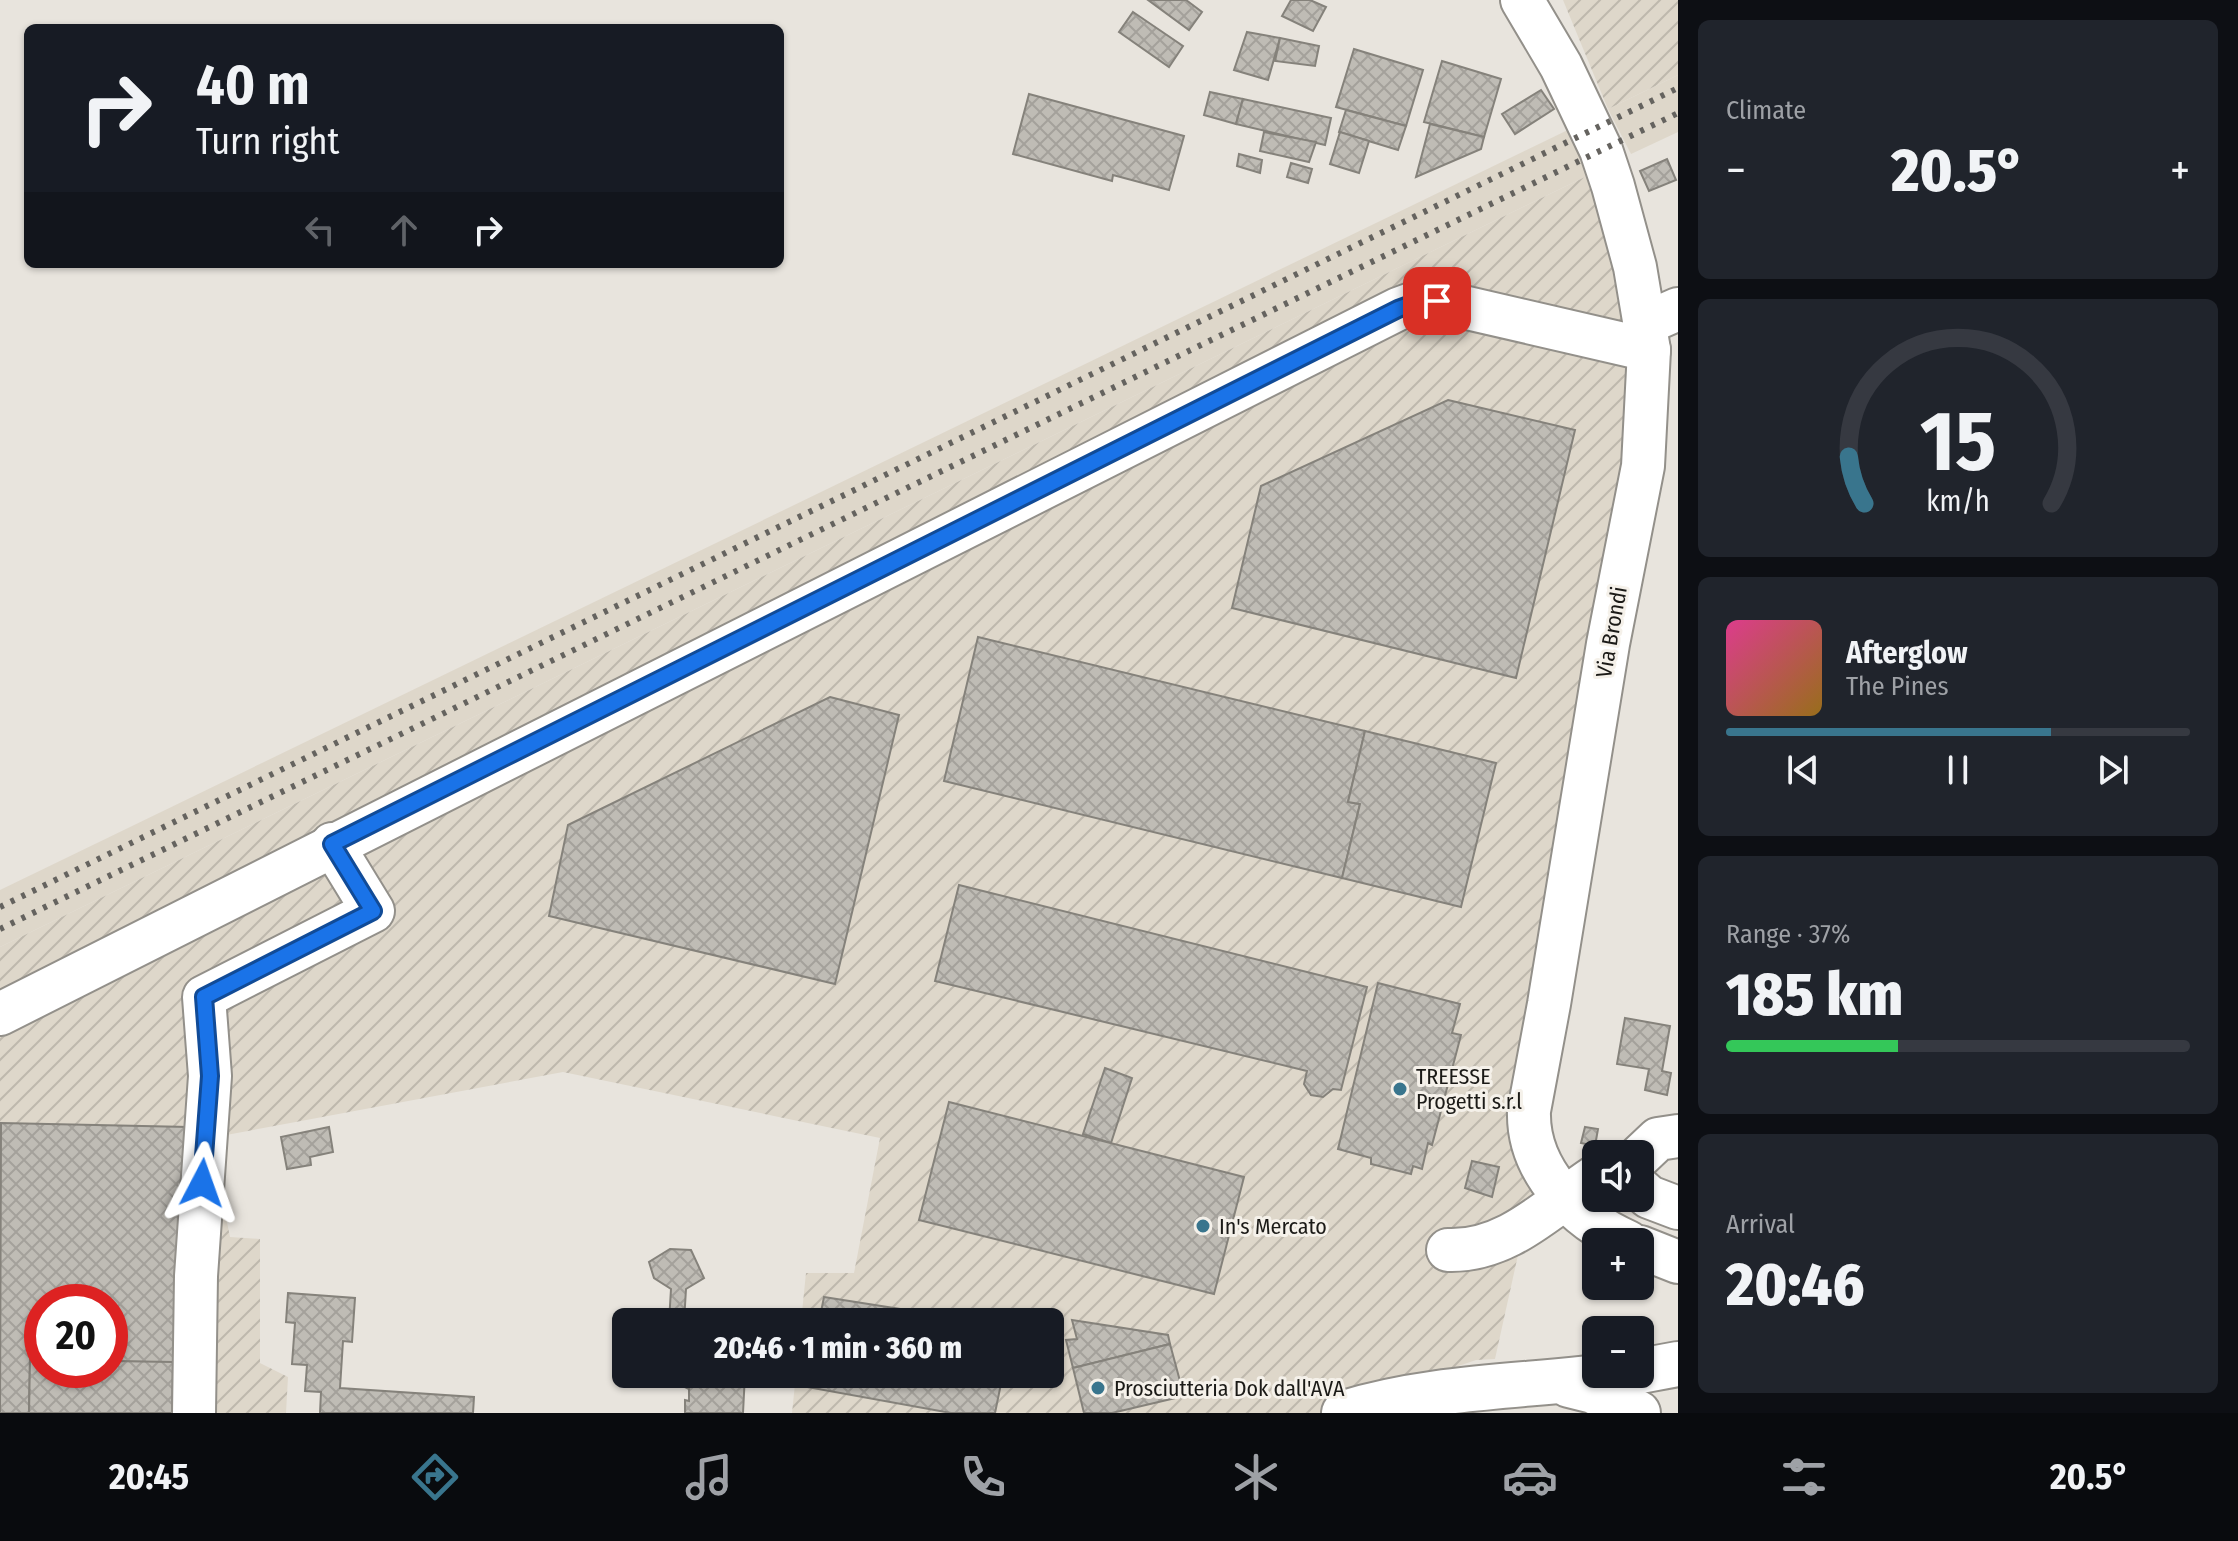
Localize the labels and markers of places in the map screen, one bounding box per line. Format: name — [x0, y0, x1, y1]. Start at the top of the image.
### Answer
pin — [1403, 267, 1471, 335]
place label: TREESSE Progetti s.r.l — [1416, 1063, 1522, 1115]
marker: TREESSE Progetti s.r.l — [1391, 1080, 1409, 1098]
place label: In's Mercato — [1219, 1213, 1327, 1240]
marker: In's Mercato — [1194, 1217, 1212, 1235]
place label: Prosciutteria Dok dall'AVA — [1114, 1375, 1345, 1402]
marker: Prosciutteria Dok dall'AVA — [1089, 1379, 1107, 1397]

